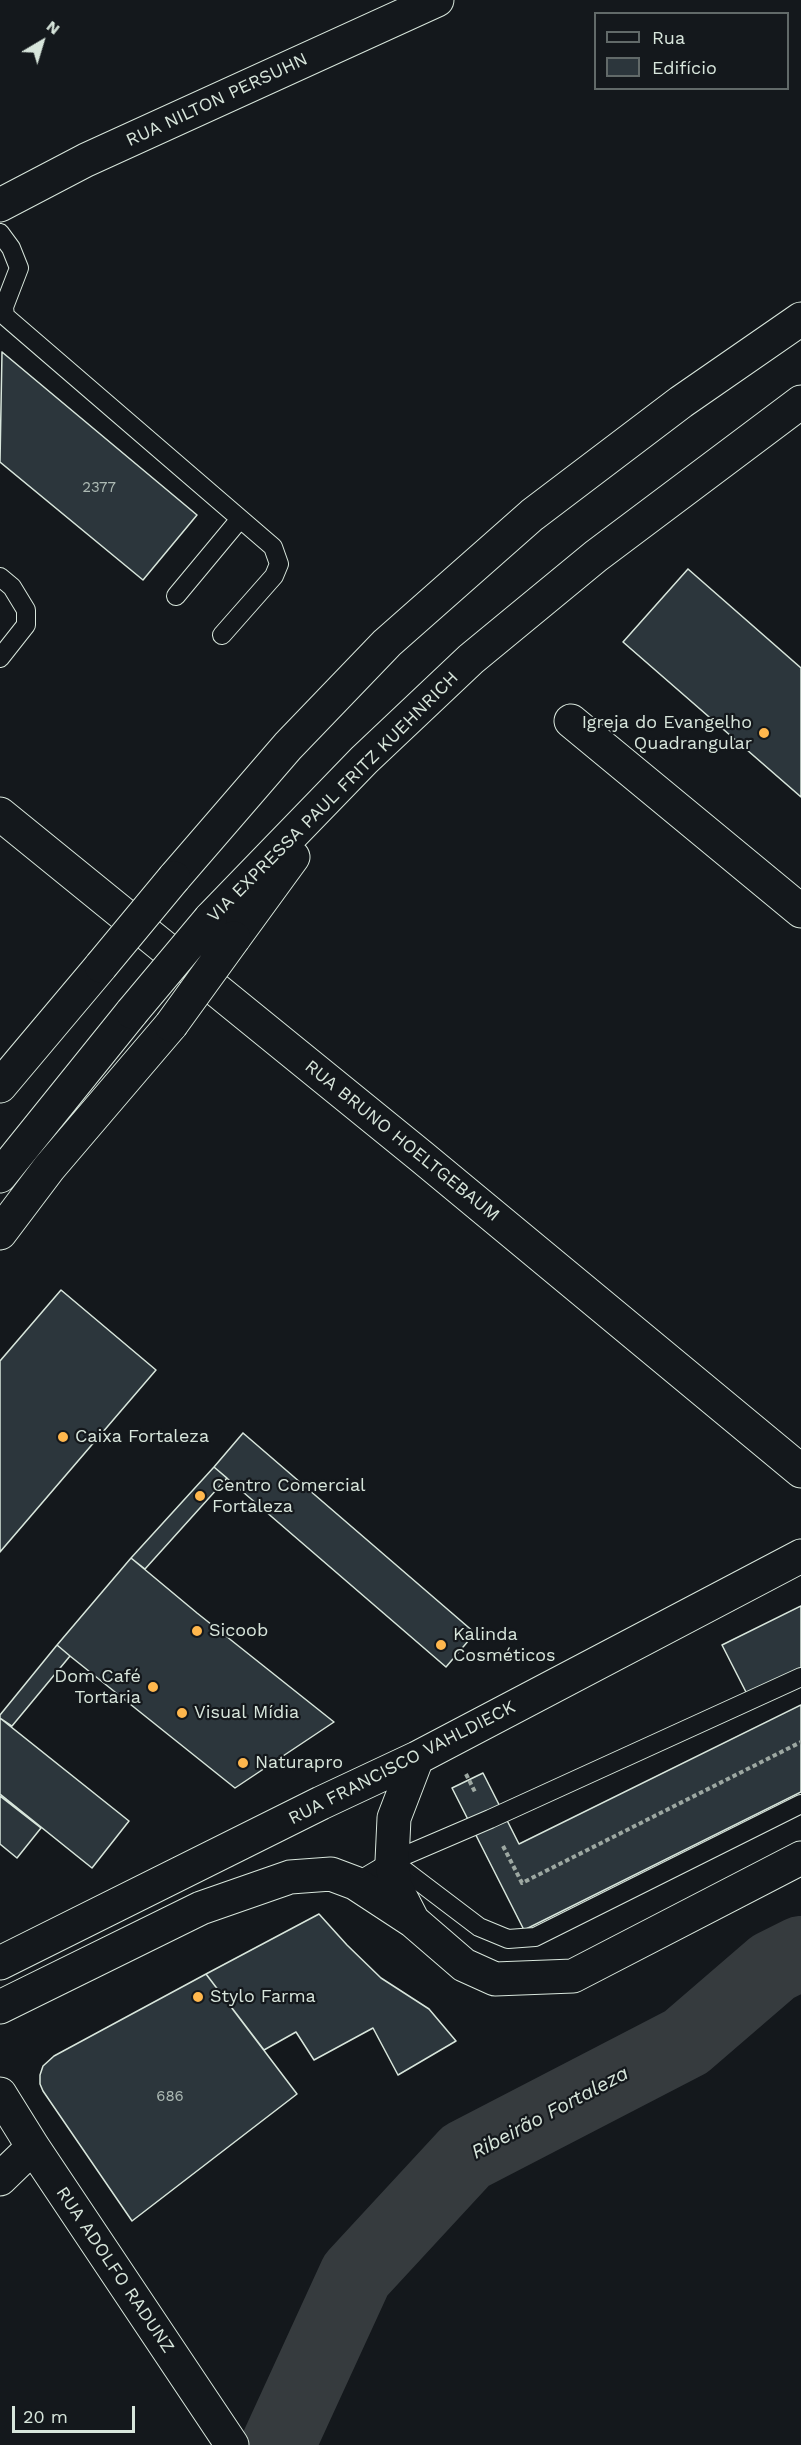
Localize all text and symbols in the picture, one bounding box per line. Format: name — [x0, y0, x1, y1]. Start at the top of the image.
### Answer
north arrow — [12, 12, 72, 72]
legend — [594, 12, 789, 90]
text: N — [43, 16, 64, 39]
text: Rua — [652, 27, 685, 48]
street label: RUA NILTON PERSUHN — [123, 48, 311, 152]
text: Edifício — [652, 57, 717, 78]
house number: 2377 — [82, 479, 116, 497]
street label: VIA EXPRESSA PAUL FRITZ KUEHNRICH — [203, 667, 463, 927]
place label: Igreja do Evangelho Quadrangular — [582, 712, 752, 754]
marker: Igreja do Evangelho Quadrangular — [757, 726, 771, 740]
street label: RUA BRUNO HOELTGEBAUM — [300, 1056, 504, 1226]
place label: Caixa Fortaleza — [75, 1426, 209, 1448]
marker: Caixa Fortaleza — [56, 1430, 70, 1444]
place label: Centro Comercial Fortaleza — [212, 1475, 366, 1518]
marker: Centro Comercial Fortaleza — [193, 1489, 207, 1503]
place label: Sicoob — [209, 1620, 268, 1642]
marker: Sicoob — [190, 1624, 204, 1638]
place label: Kalinda Cosméticos — [453, 1624, 556, 1666]
marker: Kalinda Cosméticos — [434, 1638, 448, 1652]
place label: Dom Café Tortaria — [54, 1666, 141, 1708]
marker: Dom Café Tortaria — [146, 1680, 160, 1694]
street label: RUA FRANCISCO VAHLDIECK — [285, 1696, 519, 1830]
place label: Visual Mídia — [194, 1702, 299, 1724]
marker: Visual Mídia — [175, 1706, 189, 1720]
place label: Naturapro — [255, 1752, 343, 1774]
marker: Naturapro — [236, 1756, 250, 1770]
place label: Stylo Farma — [210, 1986, 316, 2008]
marker: Stylo Farma — [191, 1990, 205, 2004]
water label: Ribeirão Fortaleza — [467, 2061, 633, 2165]
house number: 686 — [156, 2088, 184, 2106]
street label: RUA ADOLFO RADUNZ — [51, 2183, 179, 2357]
scale bar — [15, 2394, 138, 2432]
text: 20 m — [23, 2406, 68, 2427]

